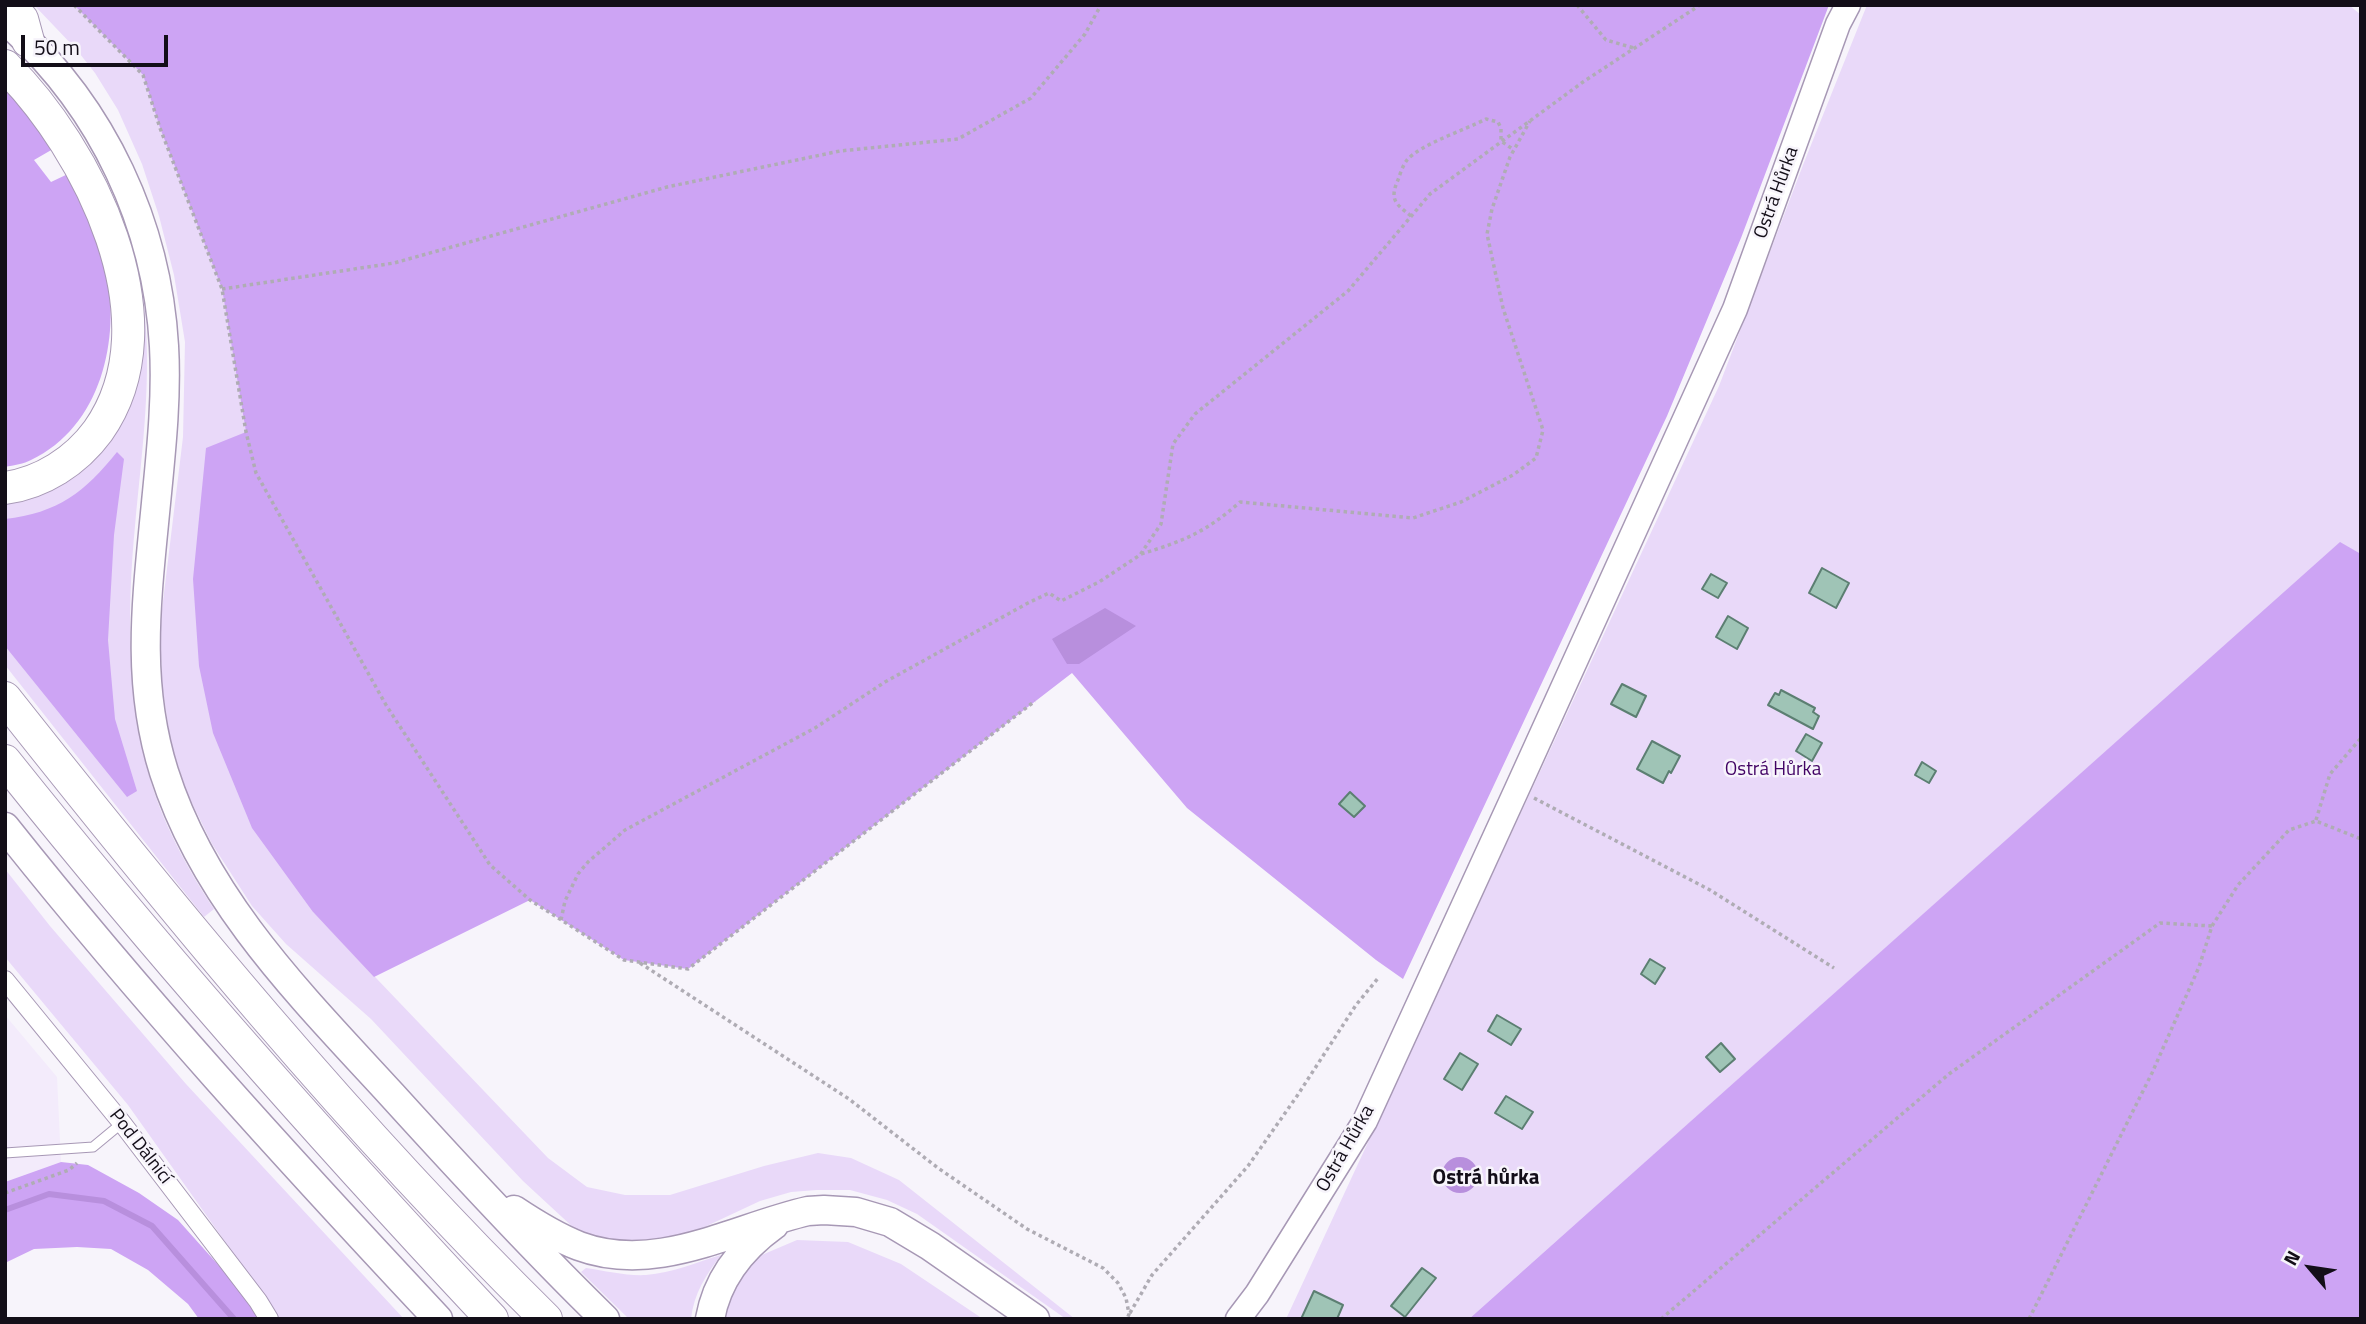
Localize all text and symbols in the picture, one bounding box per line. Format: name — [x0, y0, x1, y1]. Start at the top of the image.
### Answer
scale bar — [24, 21, 172, 65]
text: 50 m — [34, 31, 80, 63]
street label: Ostrá Hůrka — [1750, 144, 1804, 242]
park label: Ostrá Hůrka — [1725, 759, 1821, 781]
street label: Ostrá Hůrka — [1312, 1102, 1380, 1196]
street label: Pod Dálnicí — [104, 1105, 176, 1189]
district label: Ostrá hůrka — [1433, 1166, 1539, 1192]
north arrow — [2275, 1233, 2345, 1303]
text: N — [2275, 1245, 2307, 1270]

